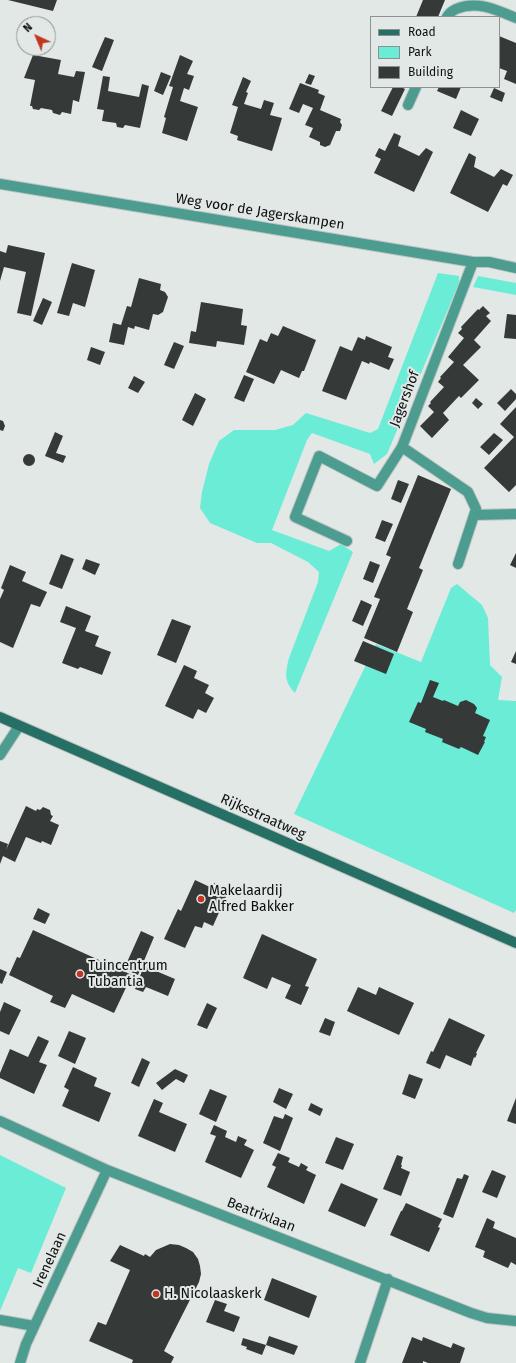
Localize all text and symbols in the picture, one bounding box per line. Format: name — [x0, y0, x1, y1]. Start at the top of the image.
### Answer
north arrow — [16, 16, 56, 56]
legend — [370, 16, 500, 88]
text: N — [21, 21, 35, 35]
text: Road — [408, 25, 436, 39]
text: Park — [408, 45, 432, 59]
text: Building — [408, 65, 453, 79]
street label: Weg voor de Jagerskampen — [174, 190, 346, 234]
street label: Jagershof — [387, 368, 423, 430]
street label: Rijksstraatweg — [218, 791, 308, 843]
place label: Makelaardij Alfred Bakker — [209, 883, 294, 916]
marker: Makelaardij Alfred Bakker — [196, 894, 206, 904]
place label: Tuincentrum Tubantia — [88, 958, 168, 990]
marker: Tuincentrum Tubantia — [75, 969, 85, 979]
street label: Beatrixlaan — [224, 1194, 298, 1236]
street label: Irenelaan — [30, 1229, 70, 1291]
place label: H. Nicolaaskerk — [164, 1286, 262, 1302]
marker: H. Nicolaaskerk — [151, 1289, 161, 1299]

